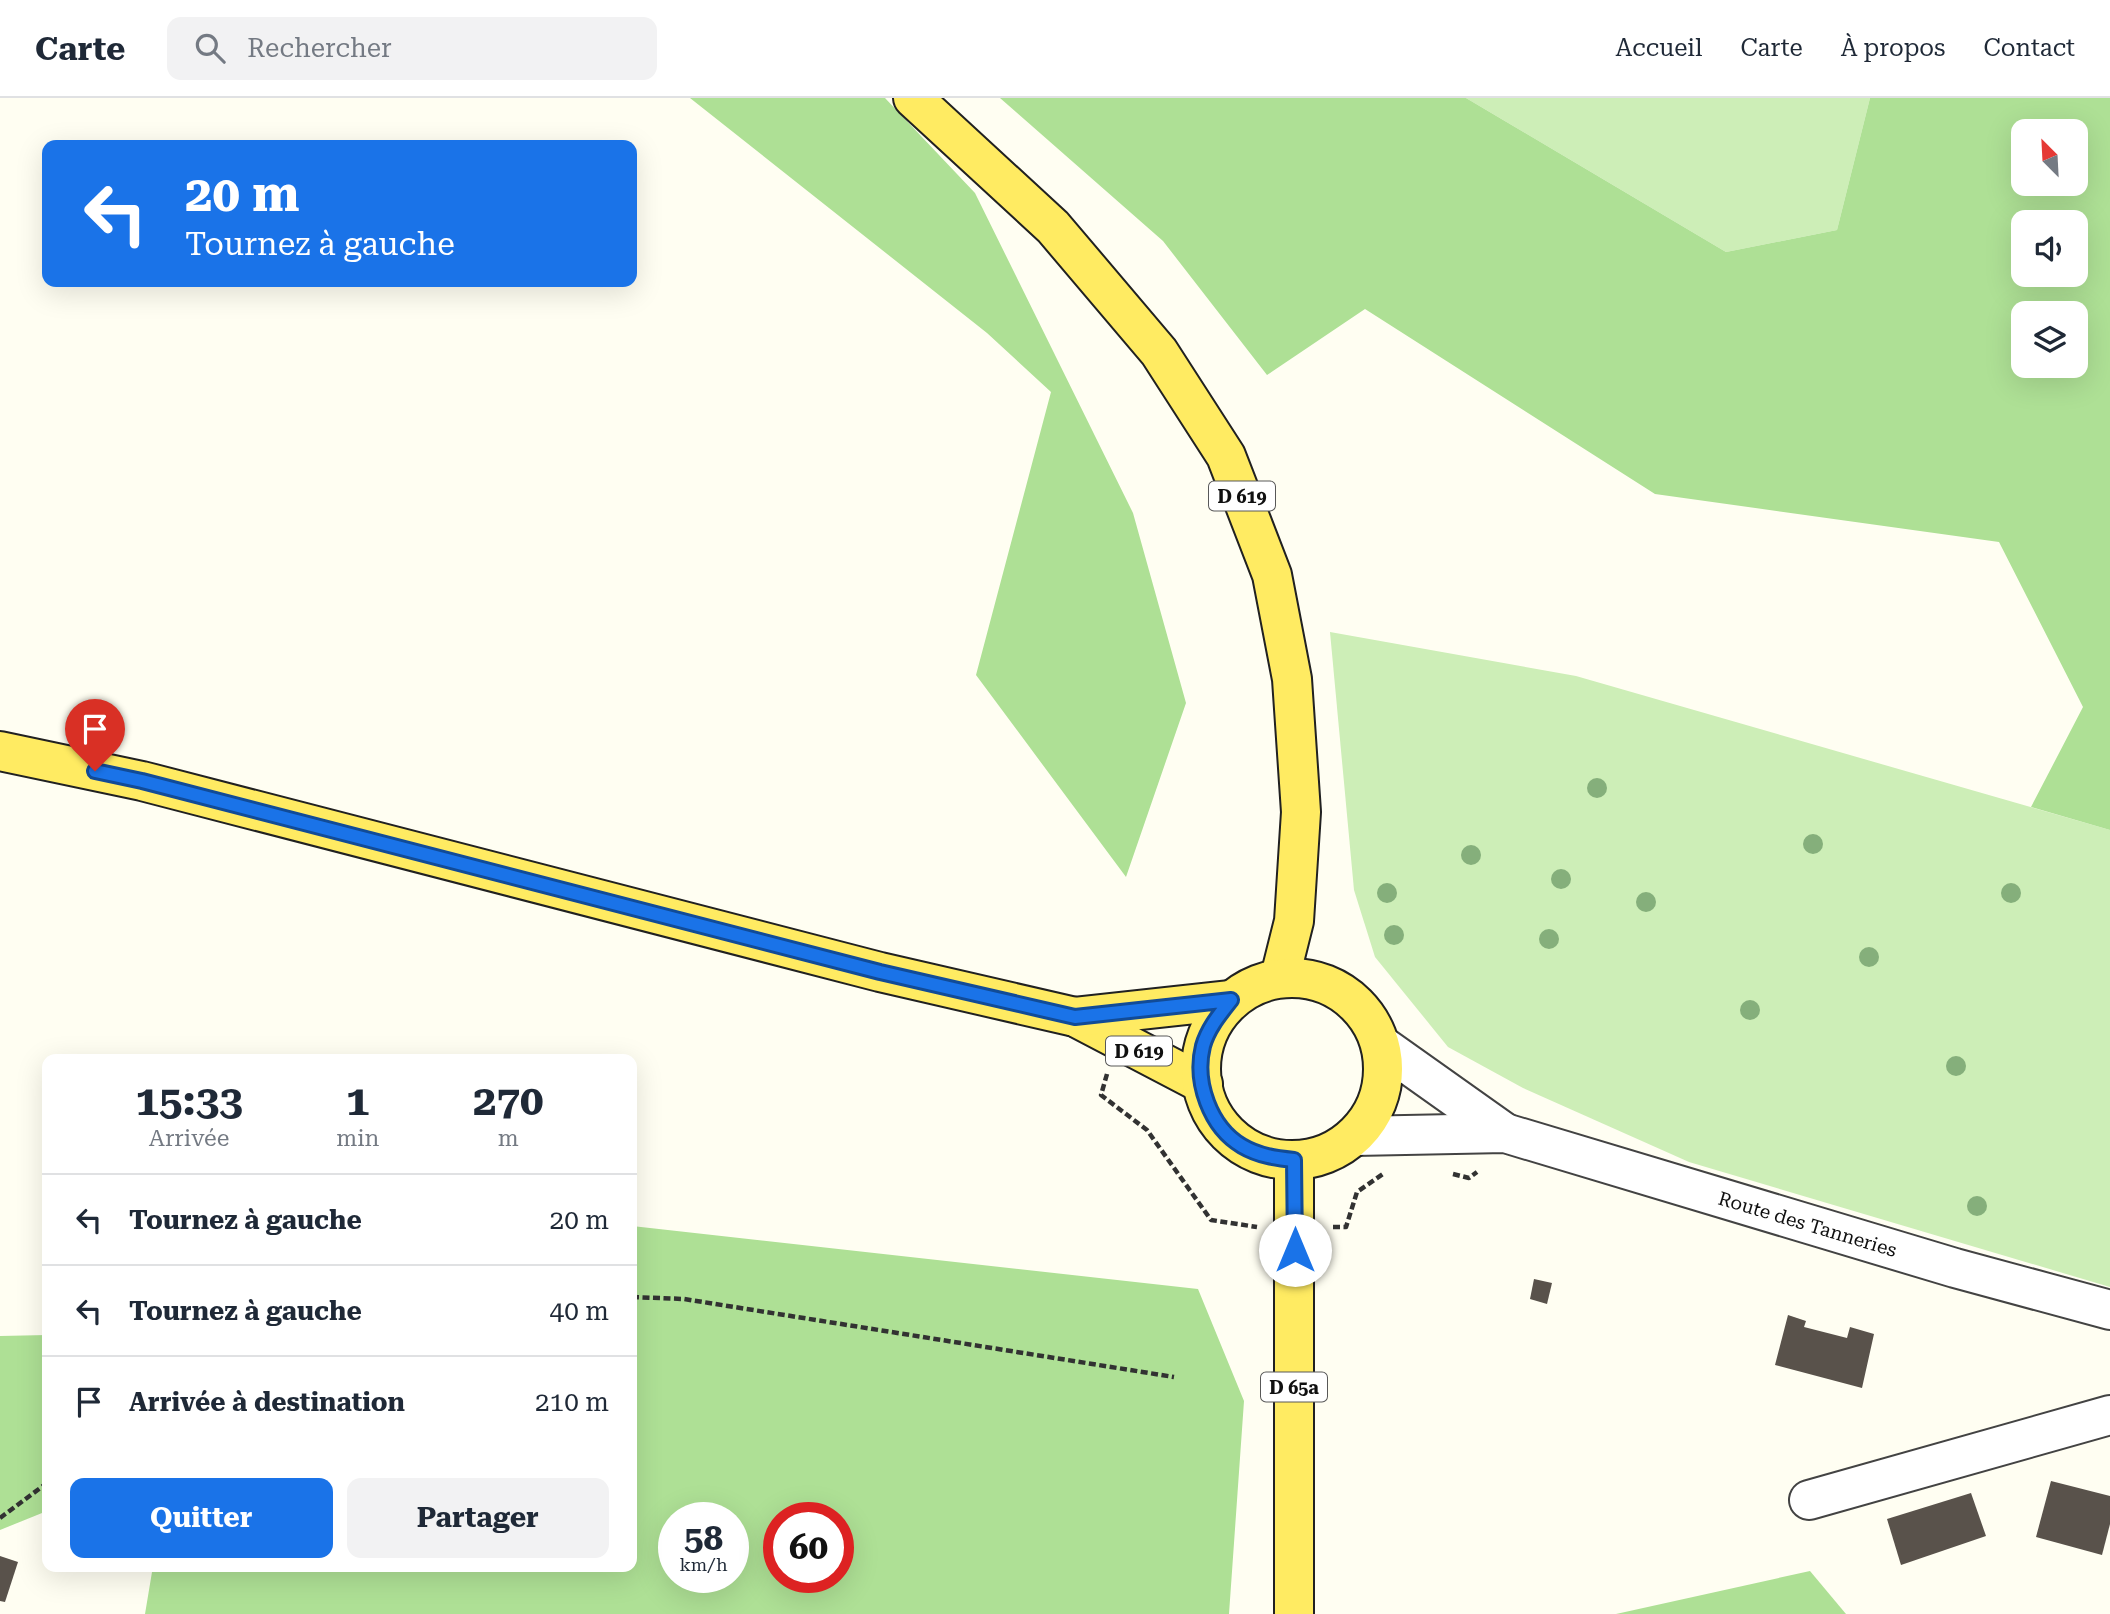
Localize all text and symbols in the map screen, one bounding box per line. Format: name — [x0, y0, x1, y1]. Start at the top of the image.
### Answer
search box — [167, 17, 657, 80]
text: Carte — [35, 29, 125, 68]
icon: search — [191, 29, 229, 67]
text: Rechercher — [247, 33, 392, 63]
text: Accueil — [1616, 34, 1702, 62]
text: Carte — [1740, 34, 1803, 62]
text: À propos — [1841, 34, 1945, 62]
text: Contact — [1983, 34, 2075, 62]
north arrow — [2011, 119, 2088, 196]
map controls — [2011, 119, 2088, 378]
text: 20 m — [185, 166, 300, 223]
icon: left — [70, 168, 161, 259]
button: sound — [2011, 210, 2088, 287]
text: Tournez à gauche — [185, 225, 455, 263]
button: layers — [2011, 301, 2088, 378]
road number: D 619 — [1209, 482, 1275, 510]
pin — [65, 699, 125, 771]
icon: arrive — [76, 710, 114, 748]
road number: D 619 — [1106, 1036, 1172, 1066]
text: 15:33 — [136, 1076, 243, 1125]
text: 1 — [346, 1076, 370, 1125]
text: 270 — [473, 1076, 543, 1125]
text: Arrivée — [149, 1125, 229, 1152]
text: min — [336, 1125, 379, 1152]
text: m — [498, 1125, 519, 1152]
street label: Route des Tanneries — [1716, 1186, 1900, 1261]
icon: left — [70, 1201, 108, 1239]
text: Tournez à gauche — [129, 1205, 362, 1235]
text: 20 m — [550, 1205, 609, 1235]
position arrow — [1258, 1213, 1332, 1287]
icon: left — [70, 1292, 108, 1330]
text: Tournez à gauche — [129, 1296, 362, 1326]
text: 40 m — [550, 1296, 609, 1326]
road number: D 65a — [1261, 1372, 1327, 1402]
icon: arrive — [70, 1383, 108, 1421]
text: Arrivée à destination — [129, 1387, 405, 1417]
text: 210 m — [535, 1387, 609, 1417]
button: Quitter — [70, 1478, 333, 1558]
button: Partager — [347, 1478, 609, 1558]
speed limit sign: 60 — [763, 1502, 854, 1593]
text: 58 — [684, 1518, 723, 1559]
text: km/h — [679, 1554, 728, 1575]

